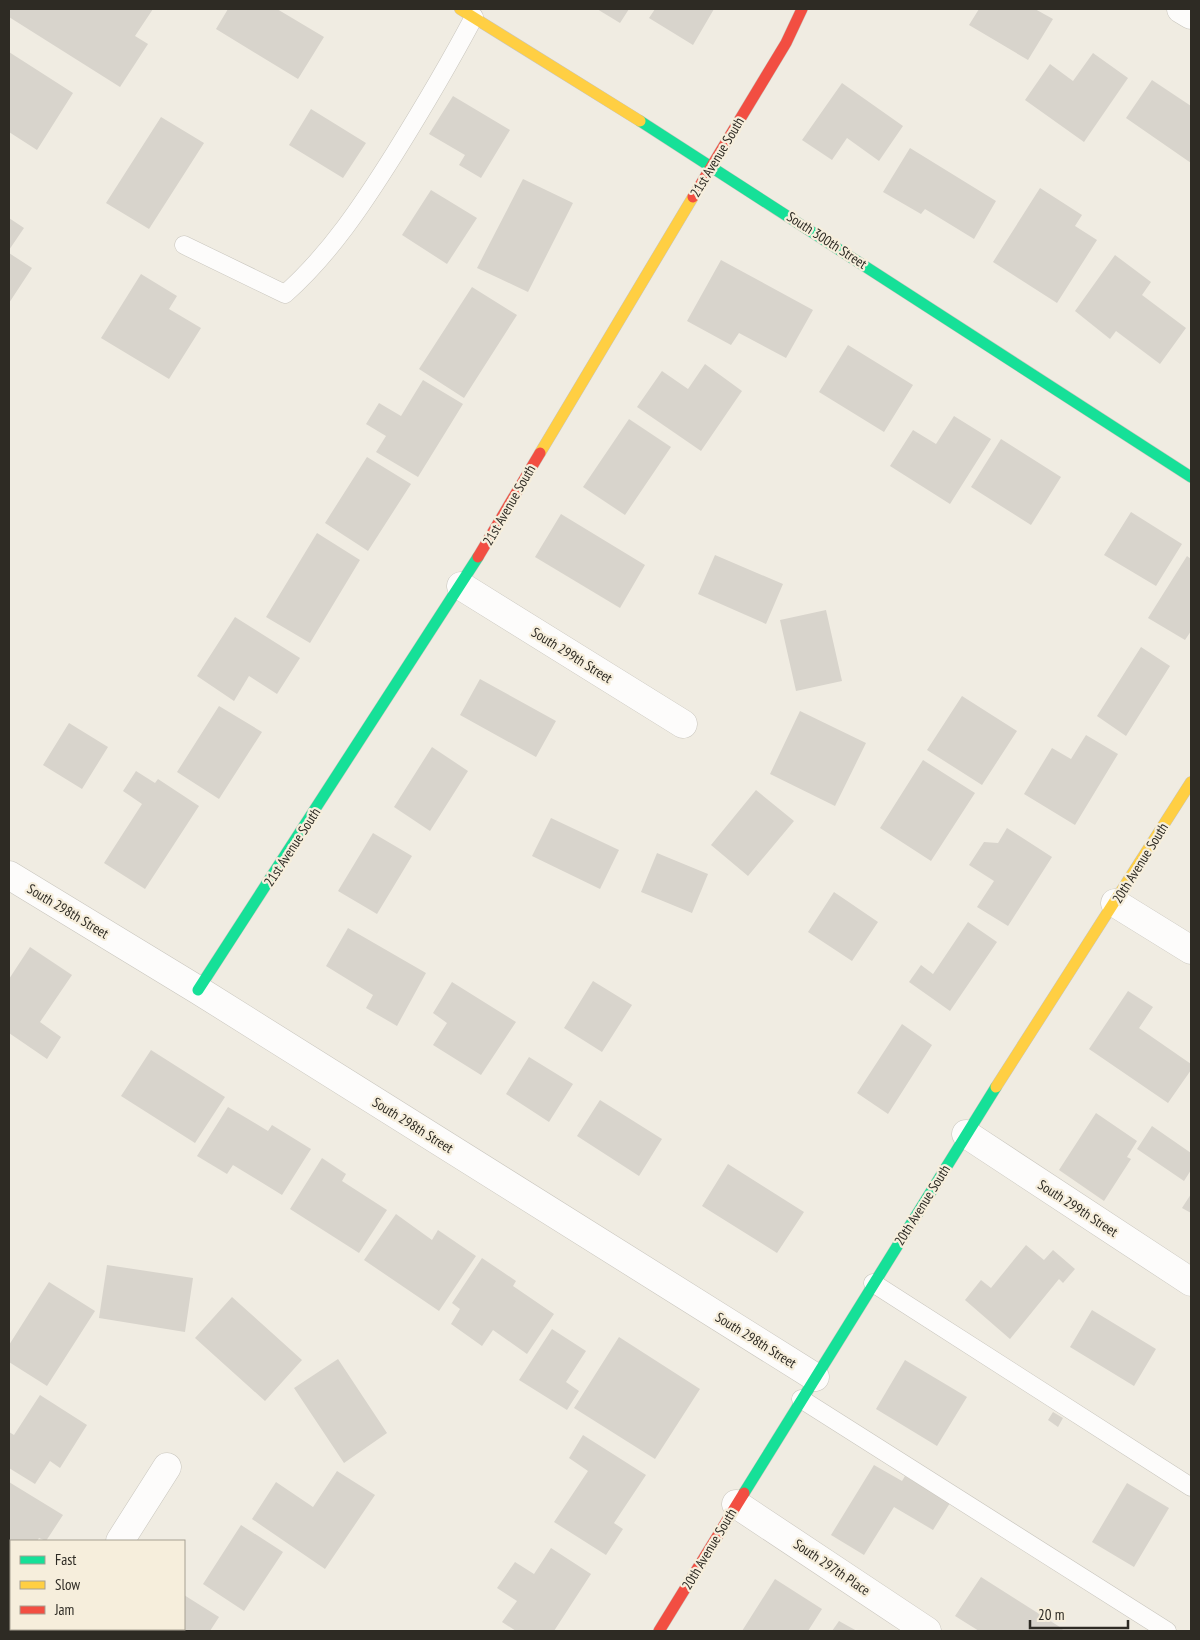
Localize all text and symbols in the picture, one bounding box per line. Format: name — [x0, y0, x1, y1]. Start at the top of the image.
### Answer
street label: 21st Avenue South — [686, 114, 748, 200]
street label: South 300th Street — [784, 207, 871, 273]
street label: 21st Avenue South — [479, 461, 539, 549]
street label: South 299th Street — [528, 623, 616, 687]
street label: 21st Avenue South — [260, 804, 324, 890]
street label: 20th Avenue South — [1108, 819, 1172, 907]
street label: South 298th Street — [24, 880, 112, 942]
street label: South 298th Street — [369, 1093, 457, 1157]
street label: 20th Avenue South — [890, 1161, 954, 1249]
street label: South 299th Street — [1035, 1175, 1122, 1241]
street label: South 298th Street — [712, 1308, 800, 1372]
street label: 20th Avenue South — [678, 1505, 740, 1593]
street label: South 297th Place — [790, 1535, 874, 1599]
legend — [10, 1540, 185, 1630]
text: Fast — [55, 1550, 76, 1569]
text: Slow — [55, 1575, 80, 1594]
scale bar — [1030, 1598, 1128, 1630]
text: Jam — [54, 1600, 74, 1619]
text: 20 m — [1038, 1605, 1064, 1624]

